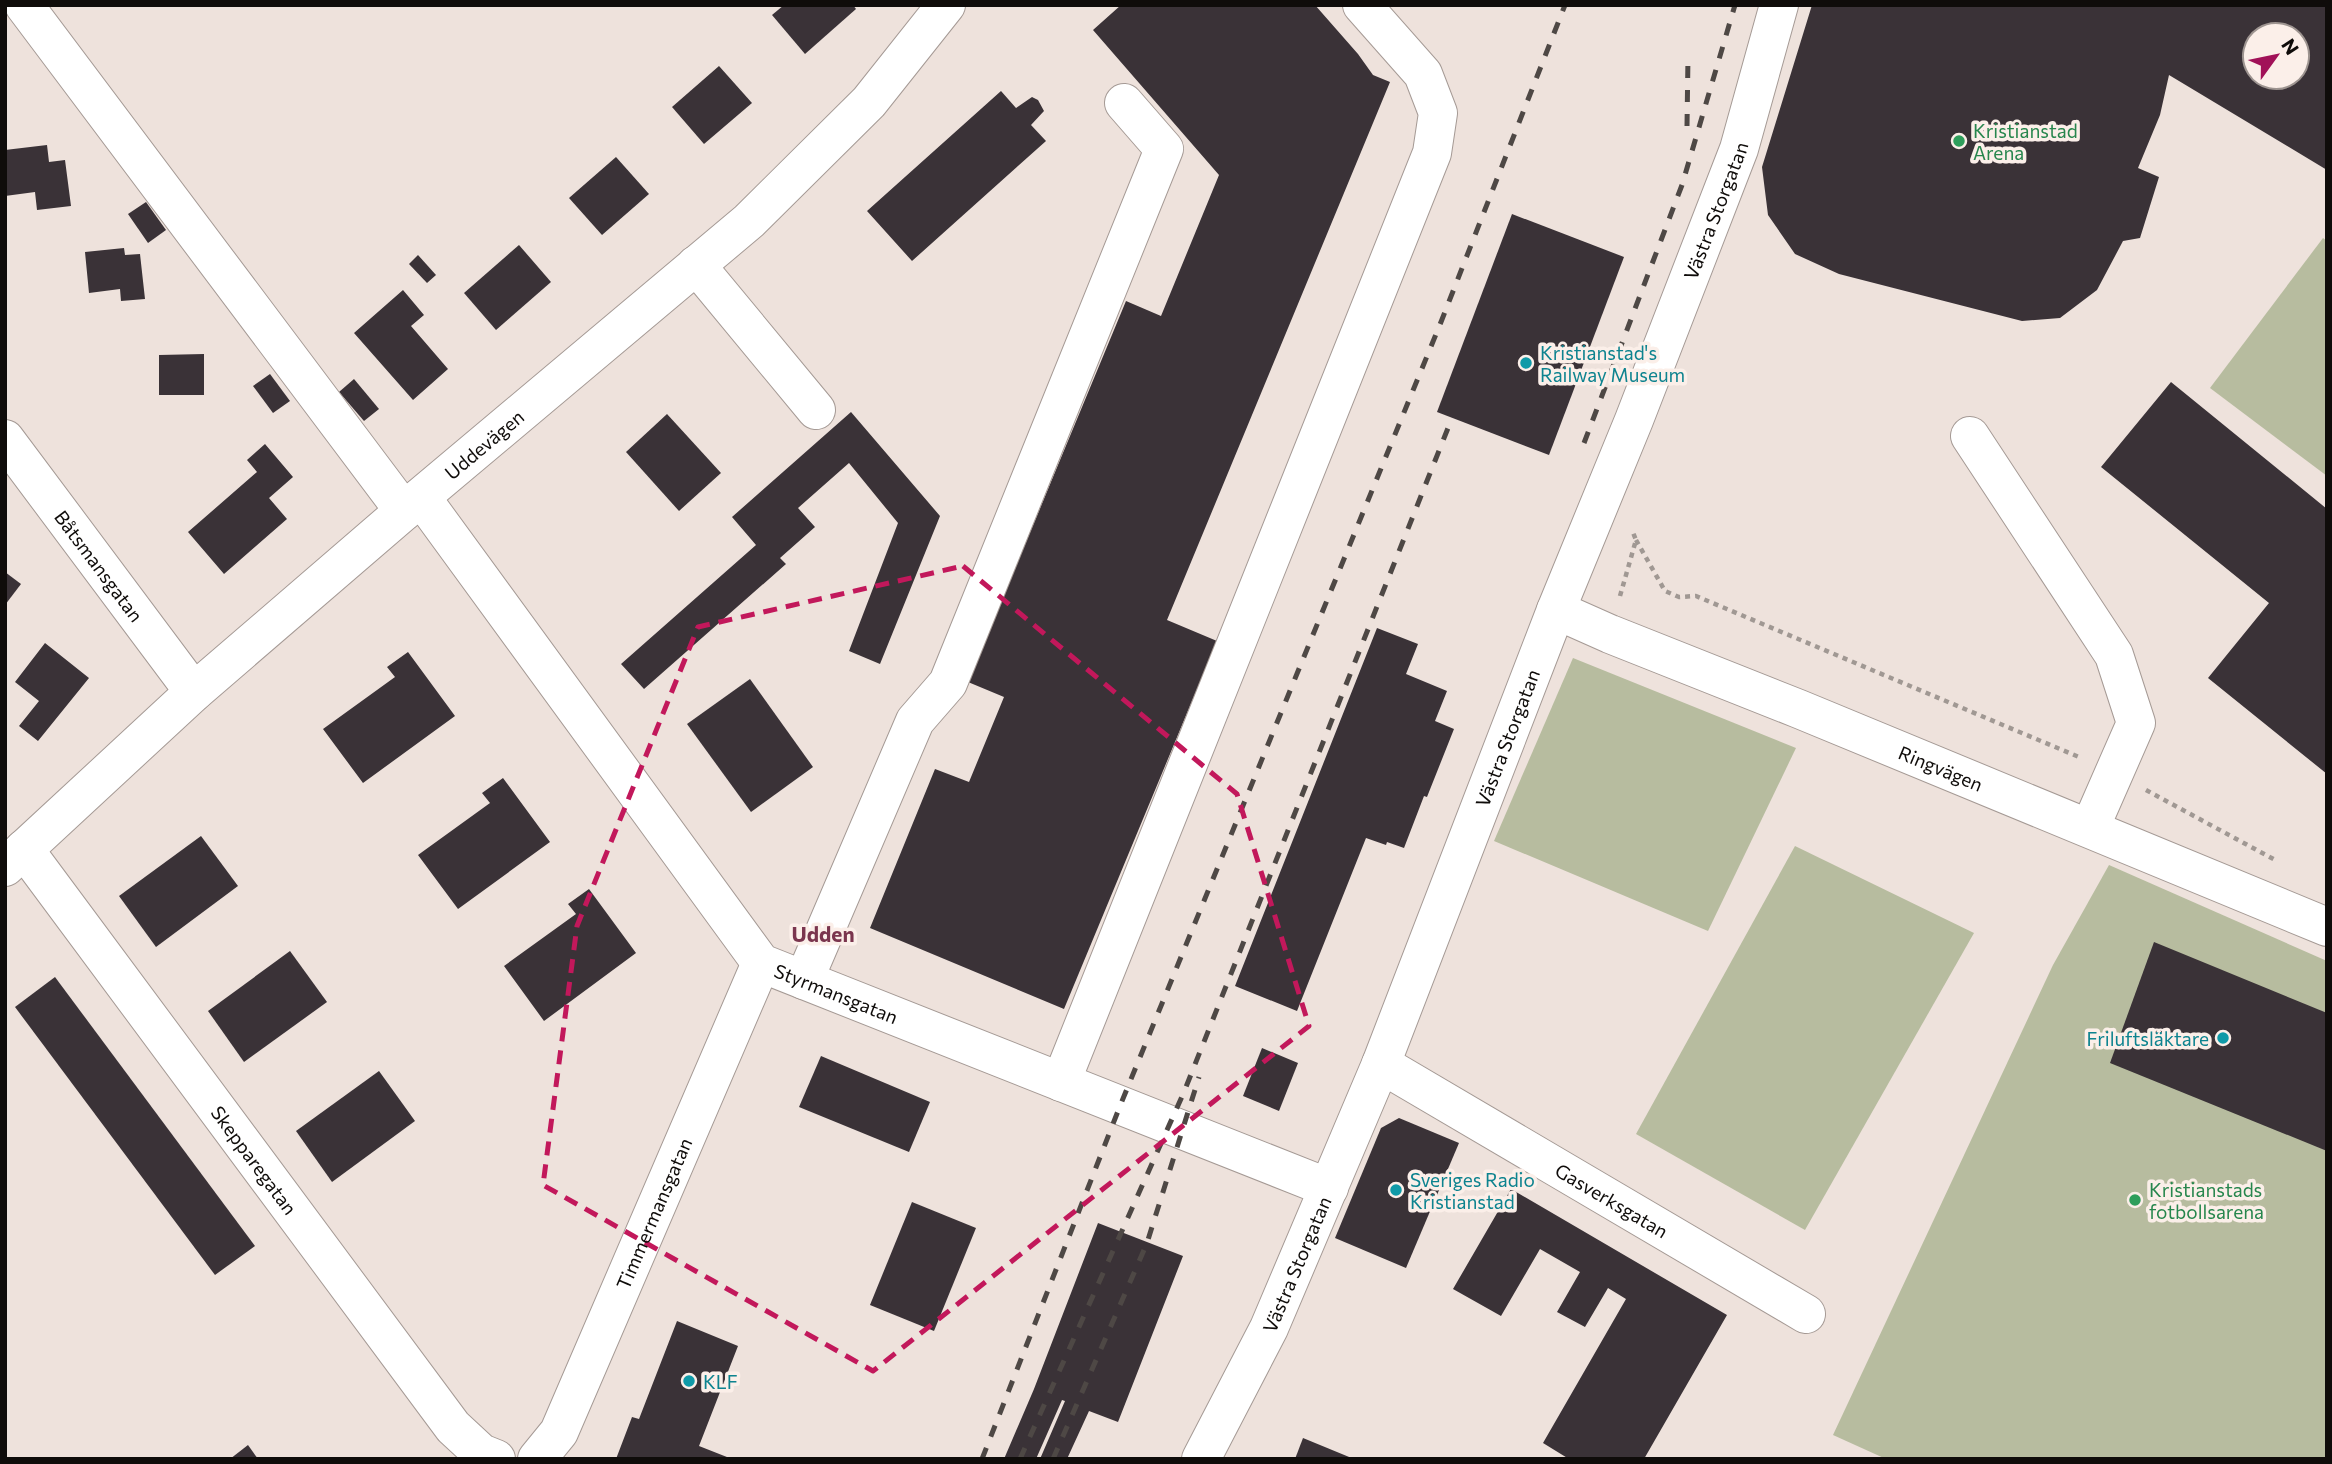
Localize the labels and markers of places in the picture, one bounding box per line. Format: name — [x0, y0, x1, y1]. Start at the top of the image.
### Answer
place label: Kristianstad Arena — [1973, 119, 2078, 164]
marker: Kristianstad Arena — [1951, 133, 1967, 149]
place label: Kristianstad's Railway Museum — [1540, 341, 1685, 386]
marker: Kristianstad's Railway Museum — [1518, 355, 1534, 371]
place label: Friluftsläktare — [2087, 1027, 2209, 1050]
marker: Friluftsläktare — [2215, 1030, 2231, 1046]
place label: Sveriges Radio Kristianstad — [1410, 1168, 1535, 1213]
place label: Kristianstads fotbollsarena — [2149, 1178, 2264, 1223]
marker: Sveriges Radio Kristianstad — [1388, 1182, 1404, 1198]
marker: Kristianstads fotbollsarena — [2127, 1192, 2143, 1208]
place label: KLF — [703, 1370, 738, 1393]
marker: KLF — [681, 1373, 697, 1389]

